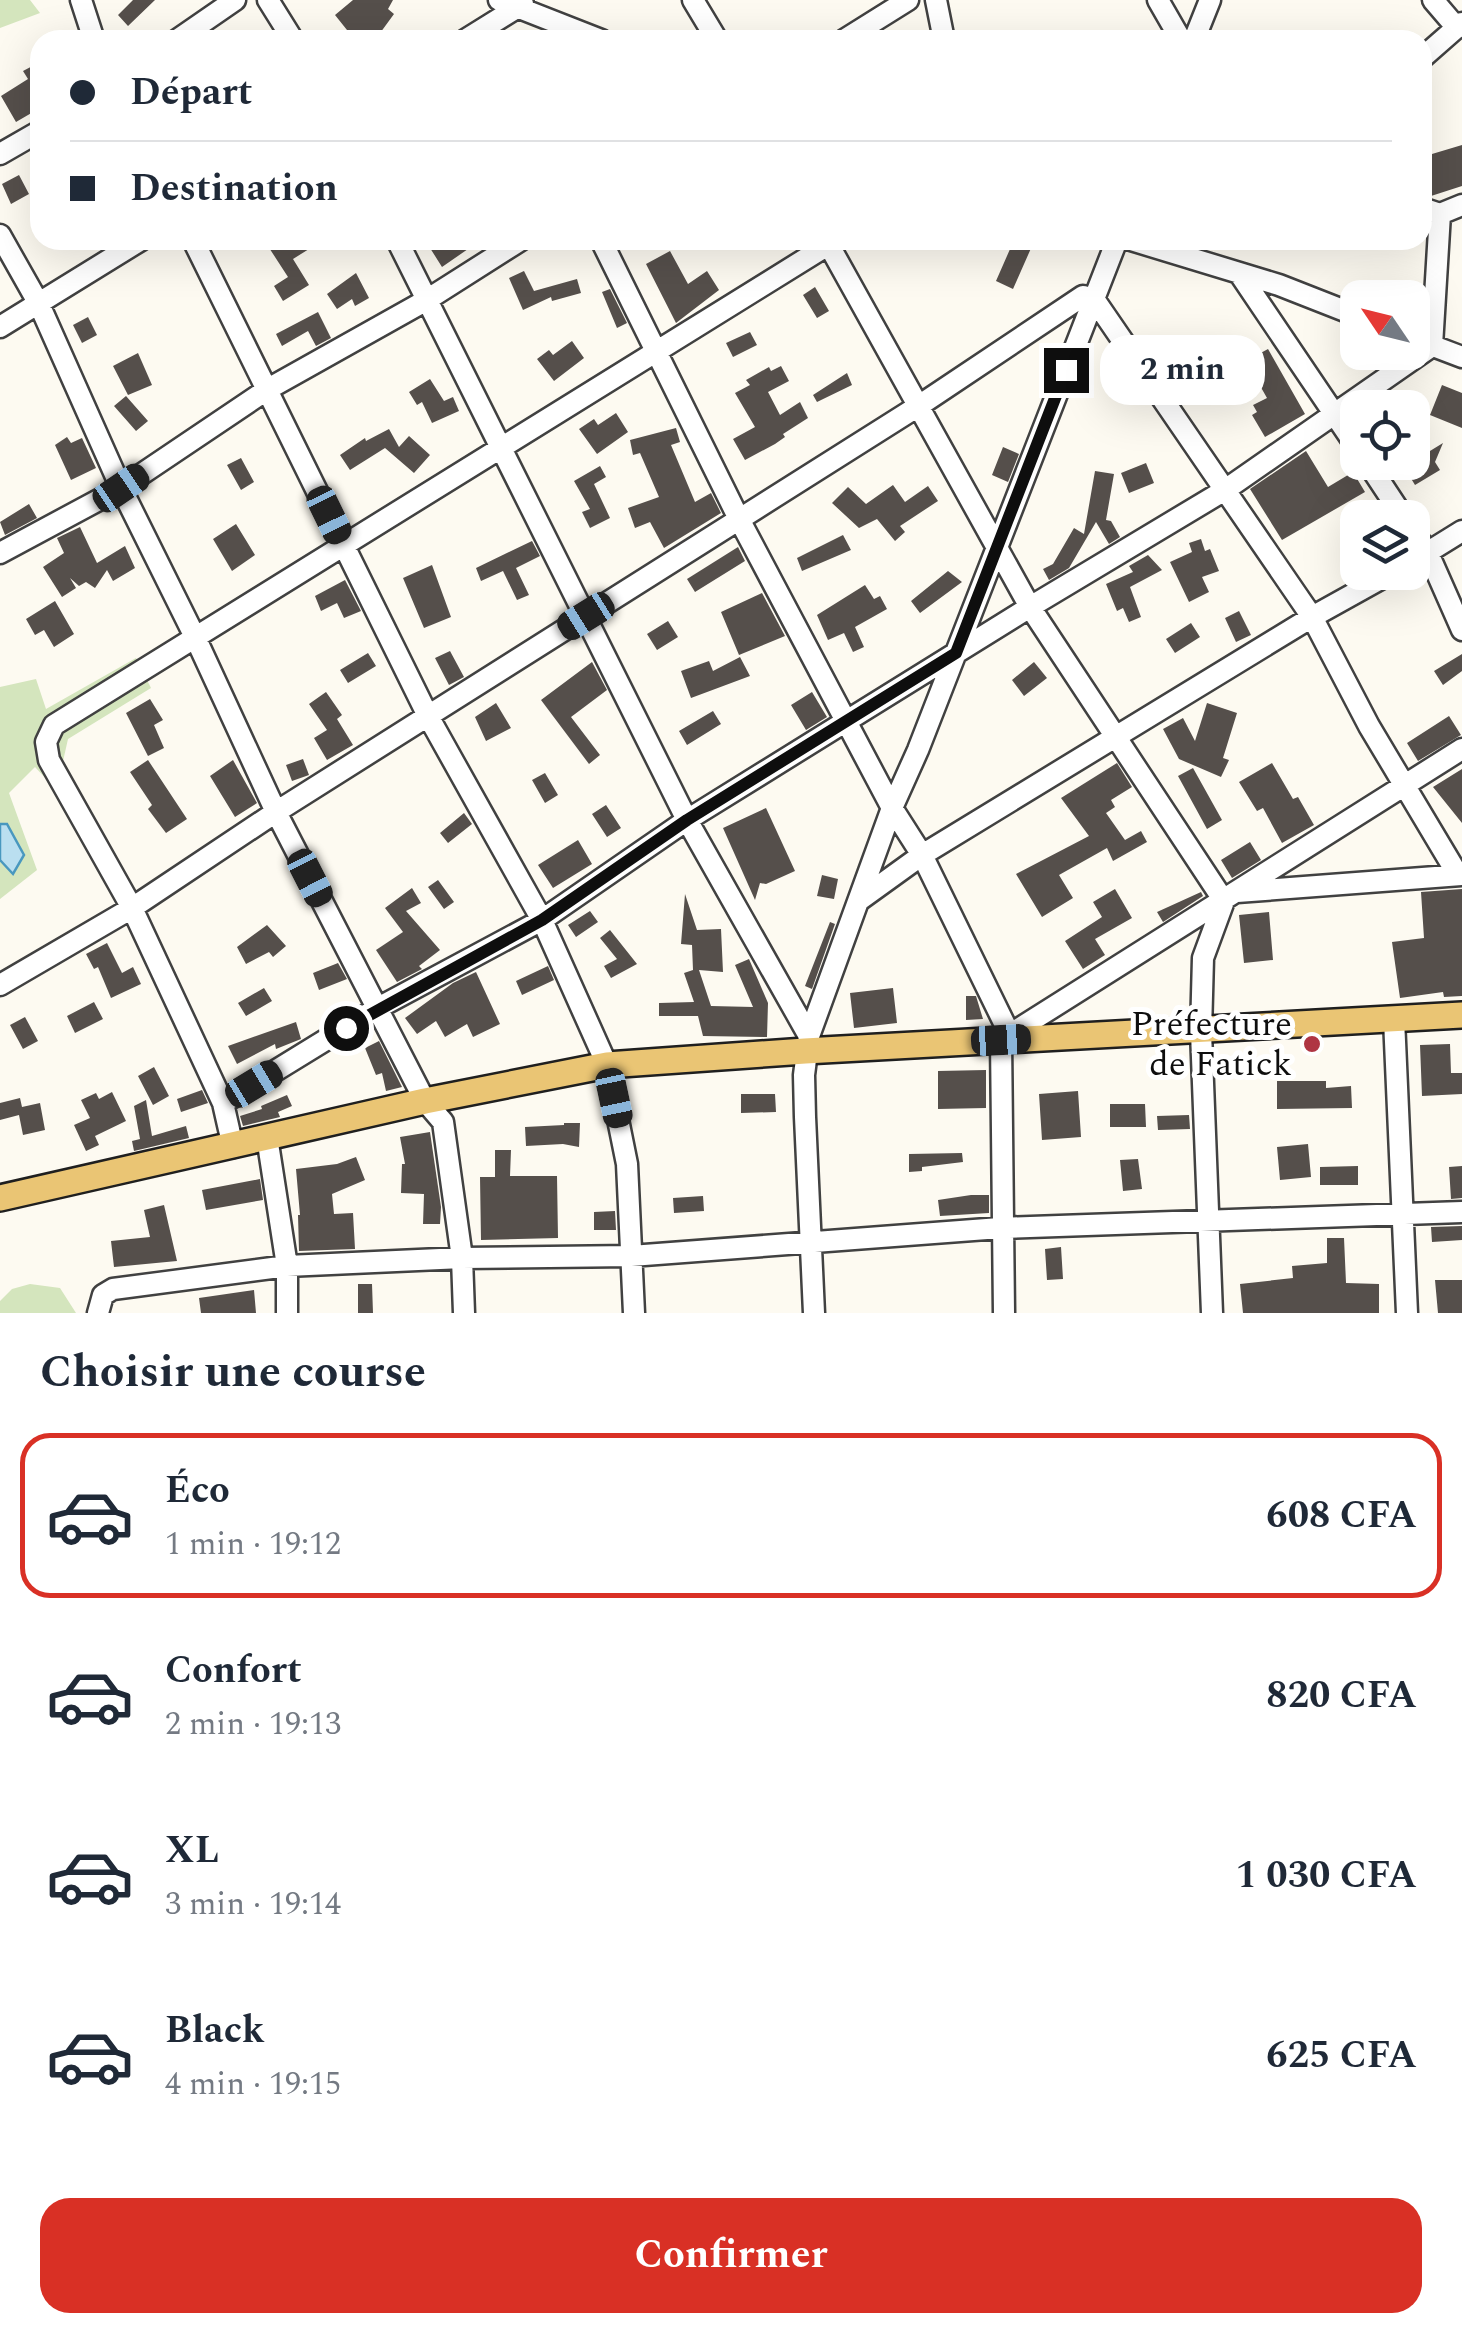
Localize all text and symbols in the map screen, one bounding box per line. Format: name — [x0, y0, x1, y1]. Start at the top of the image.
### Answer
text: Départ — [130, 64, 252, 122]
text: Destination — [130, 160, 338, 218]
north arrow — [1340, 280, 1430, 370]
map controls — [1340, 280, 1430, 590]
callout: 2 min — [1101, 335, 1266, 405]
text: 2 min — [1140, 345, 1225, 394]
route end — [1044, 348, 1089, 393]
button: locate — [1340, 390, 1430, 480]
car — [88, 459, 154, 517]
car — [302, 481, 356, 549]
button: layers — [1340, 500, 1430, 590]
car — [553, 587, 619, 645]
car — [283, 844, 337, 912]
place label: Préfecture de Fatick — [1131, 998, 1292, 1091]
route start — [324, 1006, 369, 1051]
car — [970, 1023, 1032, 1057]
marker: Préfecture de Fatick — [1301, 1033, 1323, 1055]
car — [221, 1056, 287, 1112]
car — [593, 1066, 635, 1130]
text: Choisir une course — [40, 1338, 426, 1407]
text: Éco — [165, 1462, 230, 1520]
icon: car — [45, 1471, 135, 1561]
text: 608 CFA — [1266, 1487, 1417, 1545]
text: 1 min · 19:12 — [165, 1520, 341, 1569]
text: Confort — [165, 1642, 302, 1700]
icon: car — [45, 1651, 135, 1741]
text: 820 CFA — [1266, 1667, 1417, 1725]
text: 2 min · 19:13 — [165, 1700, 341, 1749]
text: XL — [165, 1822, 219, 1880]
icon: car — [45, 1831, 135, 1921]
text: 1 030 CFA — [1236, 1847, 1417, 1905]
text: 3 min · 19:14 — [165, 1880, 341, 1929]
text: Black — [165, 2002, 265, 2060]
icon: car — [45, 2011, 135, 2101]
text: 625 CFA — [1266, 2027, 1417, 2085]
text: 4 min · 19:15 — [165, 2060, 341, 2109]
button: Confirmer — [40, 2198, 1422, 2313]

